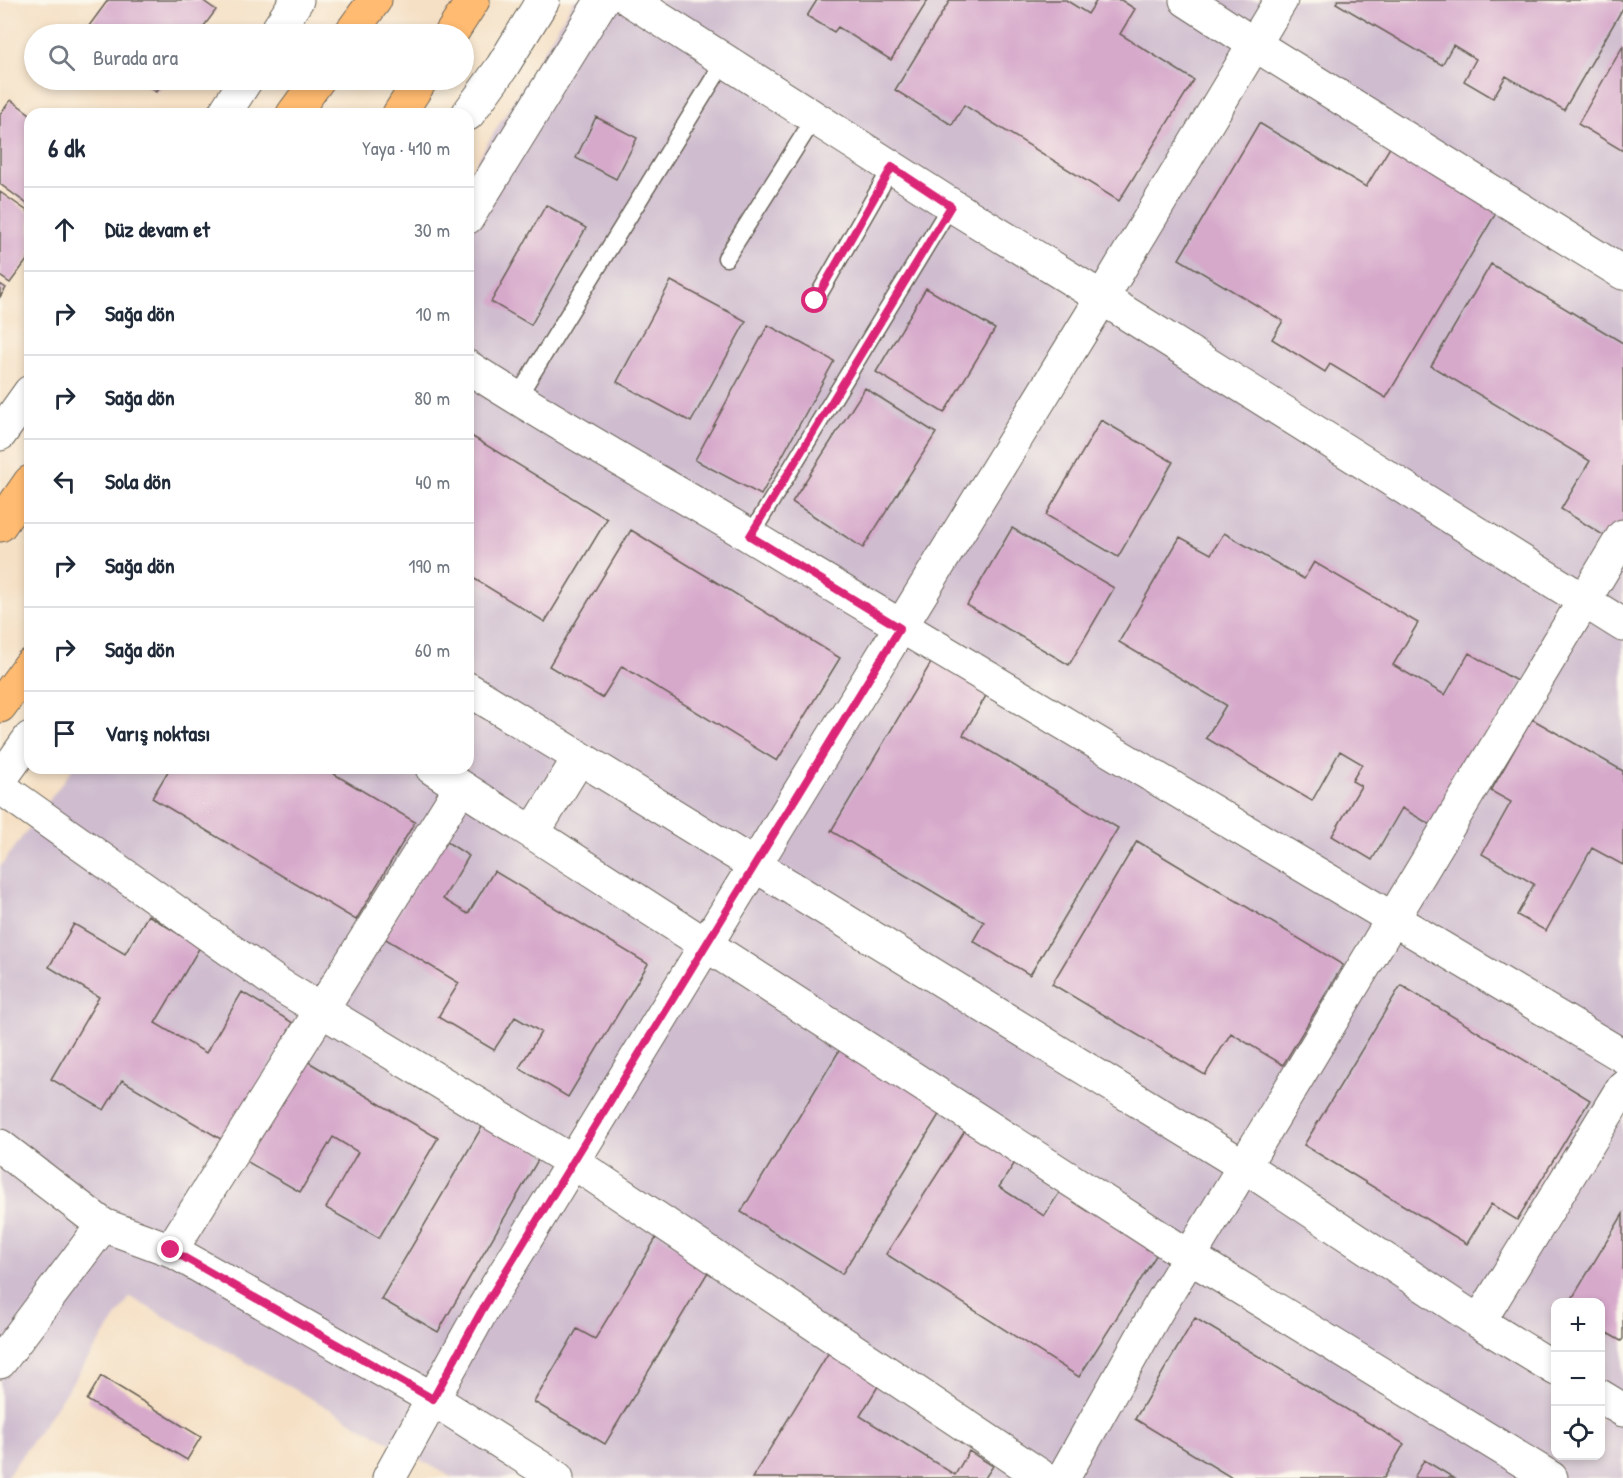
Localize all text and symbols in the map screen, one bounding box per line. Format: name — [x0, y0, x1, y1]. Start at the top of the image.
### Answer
search box — [24, 24, 474, 90]
icon: search — [45, 41, 78, 74]
text: Burada ara — [93, 42, 178, 72]
text: 6 dk — [48, 130, 85, 165]
text: Yaya · 410 m — [362, 134, 450, 161]
icon: ahead — [48, 213, 81, 246]
text: Düz devam et — [105, 214, 210, 244]
text: 30 m — [414, 216, 450, 243]
route start — [801, 287, 827, 313]
icon: right — [48, 297, 81, 330]
text: Sağa dön — [105, 298, 175, 328]
text: 10 m — [416, 300, 450, 327]
icon: right — [48, 381, 81, 414]
text: Sağa dön — [105, 382, 175, 412]
text: 80 m — [414, 384, 450, 411]
icon: left — [48, 465, 81, 498]
text: Sola dön — [105, 466, 171, 496]
text: 40 m — [415, 468, 450, 495]
icon: right — [48, 549, 81, 582]
text: Sağa dön — [105, 550, 175, 580]
text: 190 m — [408, 552, 450, 579]
icon: right — [48, 633, 81, 666]
text: Sağa dön — [105, 634, 175, 664]
text: 60 m — [415, 636, 450, 663]
icon: arrive — [48, 717, 81, 750]
text: Varış noktası — [105, 718, 210, 748]
route end — [157, 1236, 183, 1262]
map controls — [1551, 1298, 1605, 1460]
button: + — [1551, 1298, 1605, 1352]
button: − — [1551, 1352, 1605, 1406]
button: locate — [1551, 1406, 1605, 1460]

